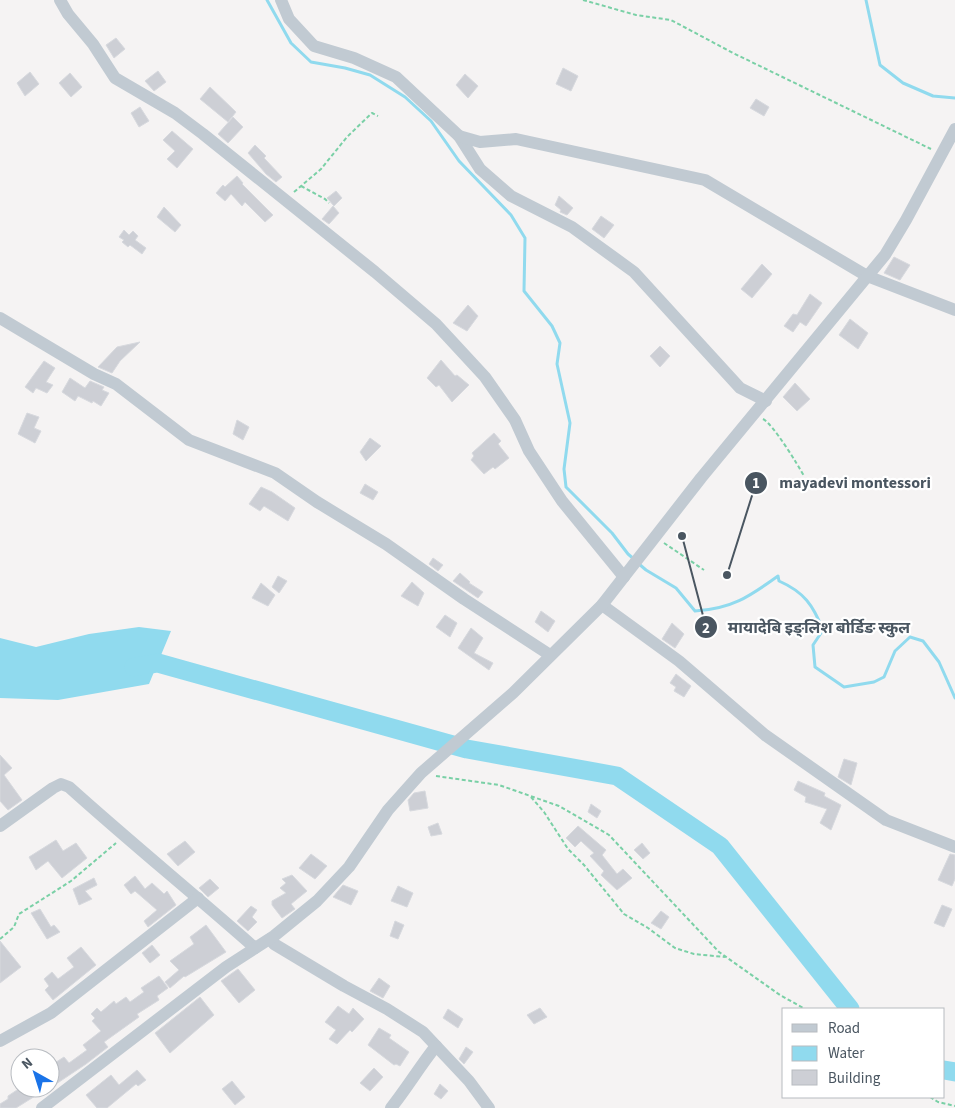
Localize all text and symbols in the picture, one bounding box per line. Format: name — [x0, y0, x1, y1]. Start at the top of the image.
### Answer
callout: mayadevi montessori — [744, 467, 941, 498]
text: mayadevi montessori — [779, 472, 931, 494]
text: 1 — [752, 473, 760, 494]
callout: मायादेबि इङ्लिश बोर्डिङ स्कुल — [693, 612, 921, 643]
text: मायादेबि इङ्लिश बोर्डिङ स्कुल — [728, 617, 911, 639]
text: 2 — [702, 618, 710, 639]
legend — [782, 1008, 945, 1098]
text: Road — [828, 1018, 860, 1039]
text: Water — [828, 1043, 865, 1064]
north arrow — [10, 1048, 60, 1098]
text: N — [18, 1053, 37, 1074]
text: Building — [828, 1068, 881, 1089]

